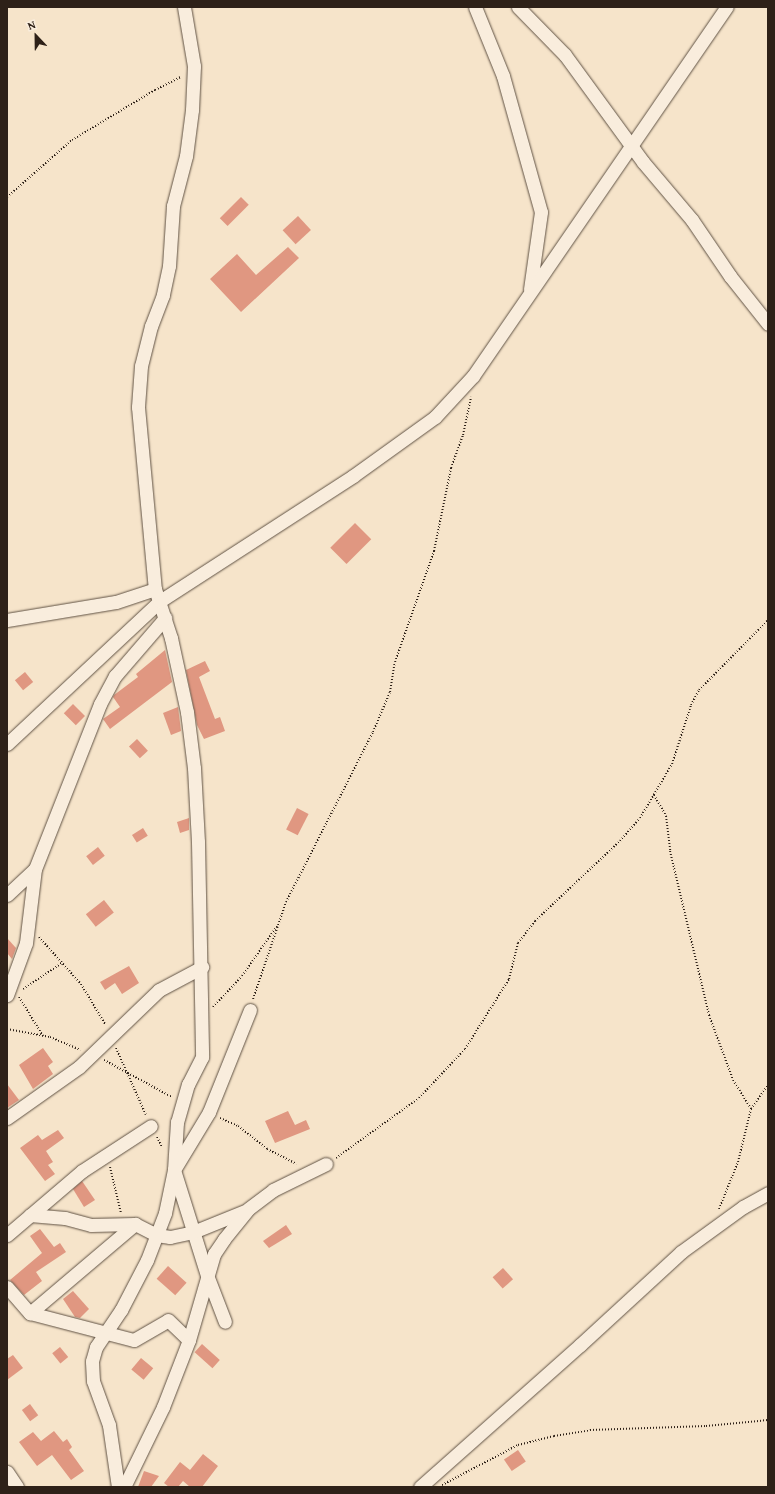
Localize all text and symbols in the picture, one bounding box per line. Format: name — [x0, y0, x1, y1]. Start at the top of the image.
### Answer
north arrow — [16, 16, 56, 56]
text: N — [25, 16, 38, 34]

